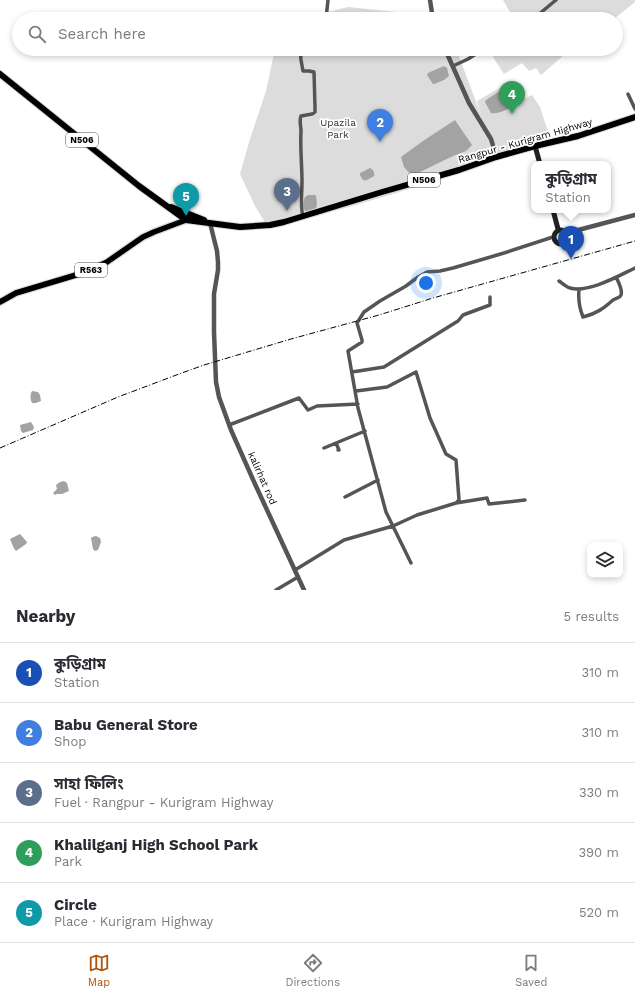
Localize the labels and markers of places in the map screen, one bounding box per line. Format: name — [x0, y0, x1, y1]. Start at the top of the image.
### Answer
pin: 4 — [499, 81, 525, 114]
pin: 2 — [367, 109, 393, 142]
pin: 3 — [274, 178, 300, 211]
pin: 5 — [173, 183, 199, 216]
pin: 1 — [558, 226, 584, 259]

